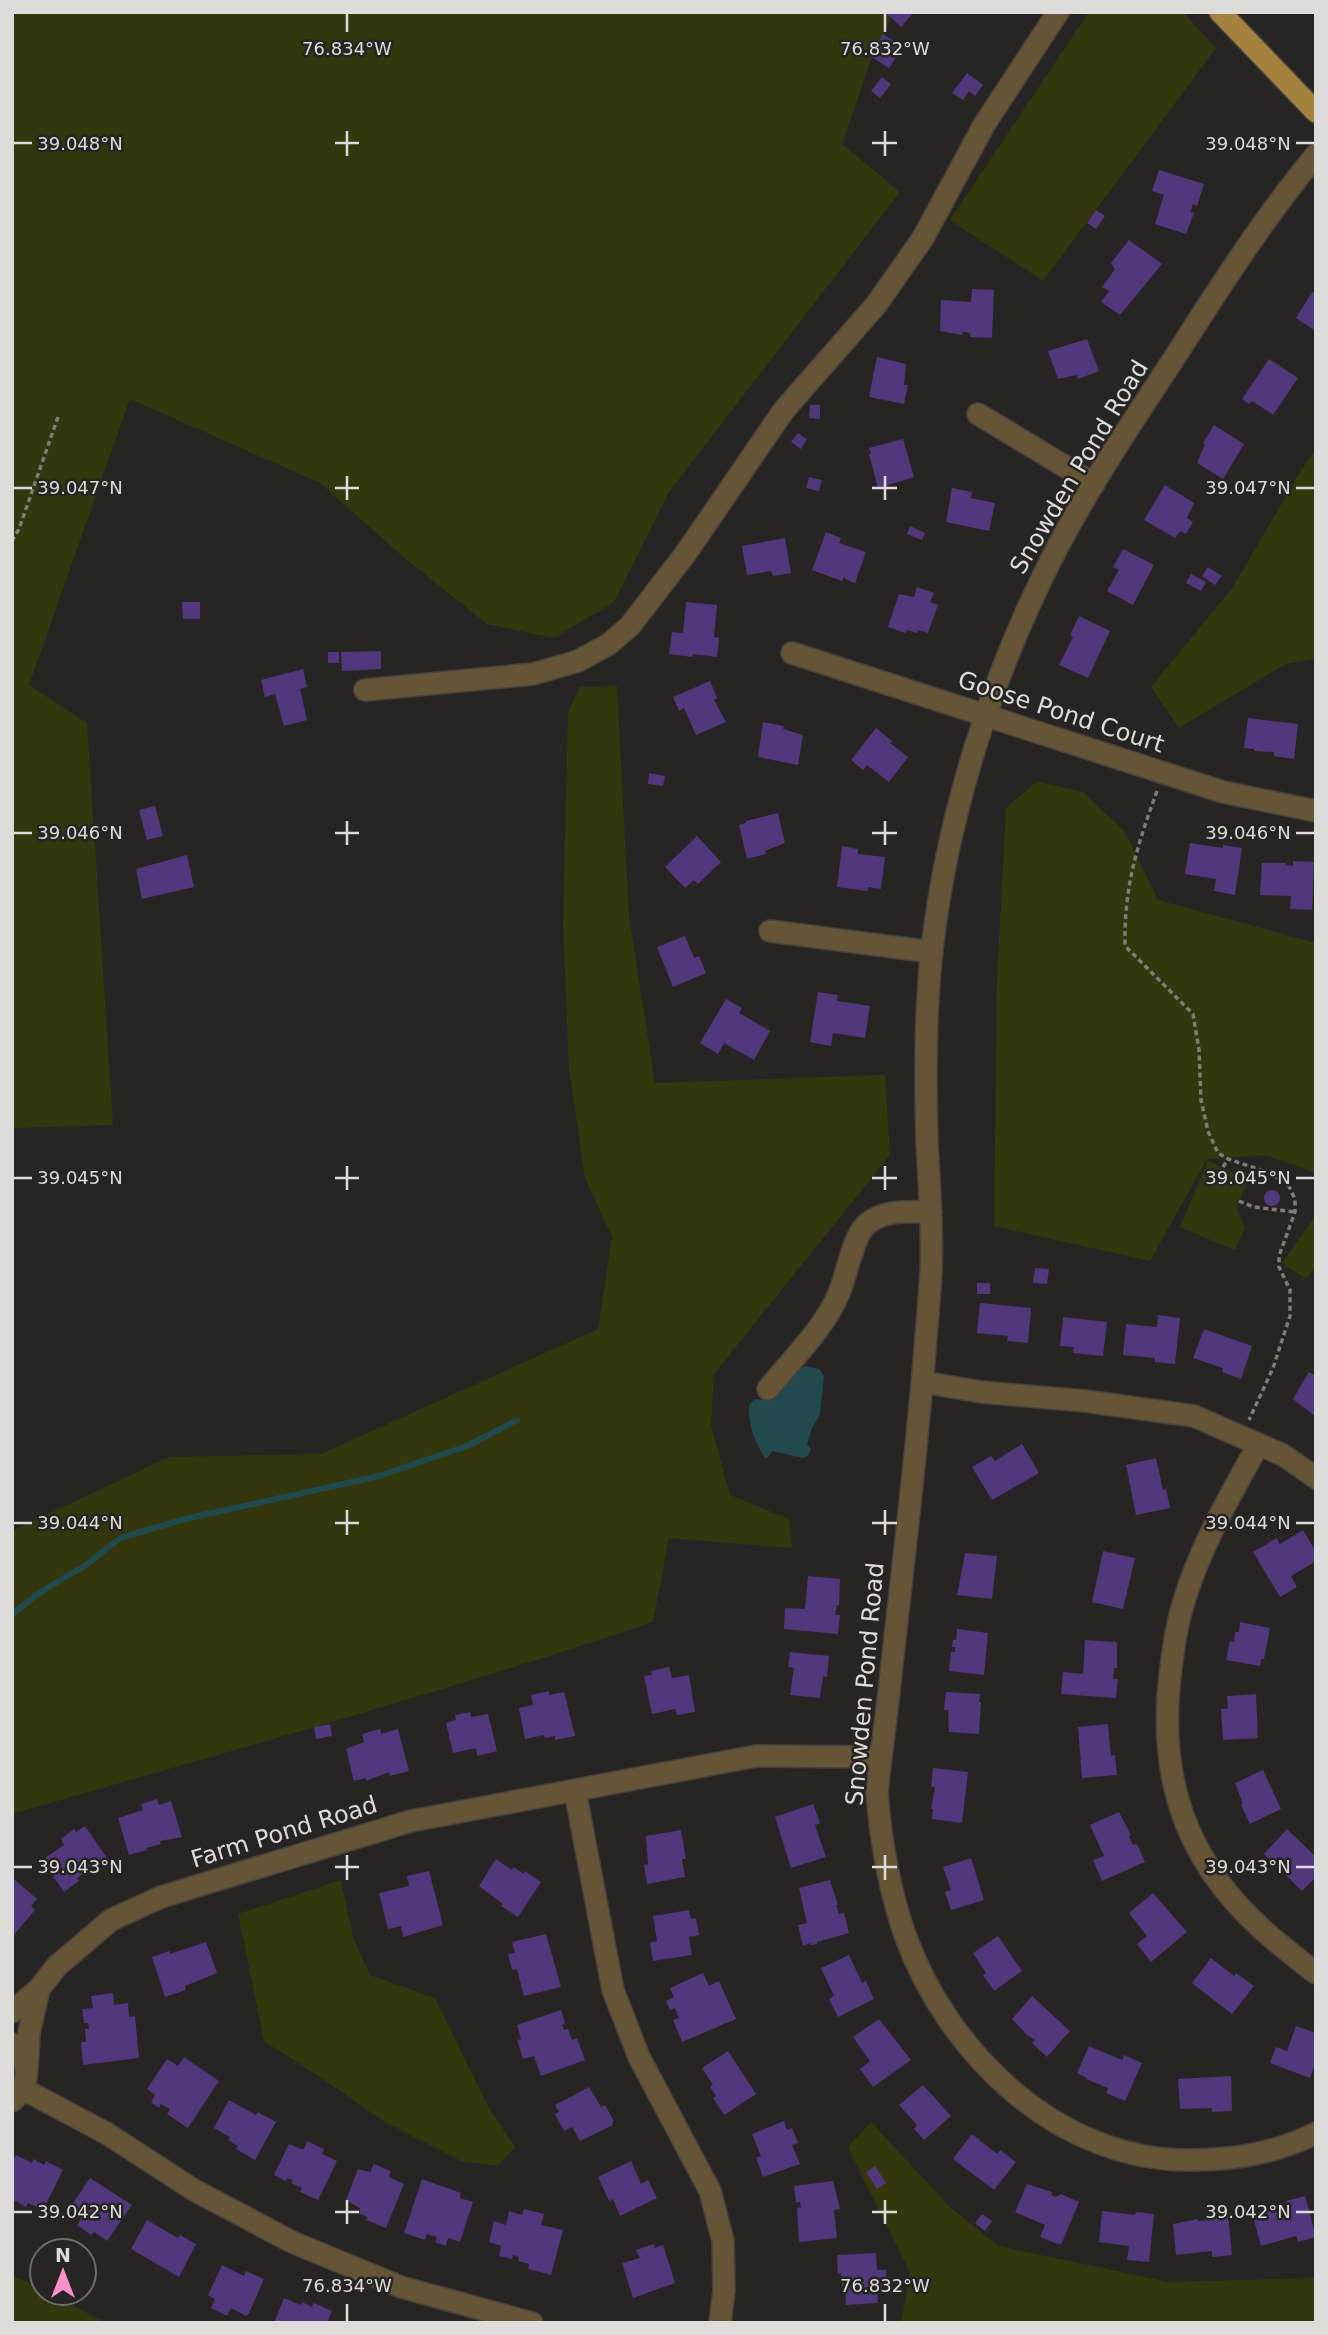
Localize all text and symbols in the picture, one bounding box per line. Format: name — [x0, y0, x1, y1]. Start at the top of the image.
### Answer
text: 76.834°W — [302, 38, 392, 59]
text: 76.832°W — [840, 38, 930, 59]
text: 39.048°N — [37, 133, 123, 154]
text: 39.048°N — [1205, 133, 1291, 154]
street label: Snowden Pond Road — [1004, 355, 1154, 579]
text: 39.047°N — [37, 477, 123, 498]
text: 39.047°N — [1205, 477, 1291, 498]
street label: Goose Pond Court — [954, 665, 1168, 759]
text: 39.046°N — [37, 822, 123, 843]
text: 39.046°N — [1205, 822, 1291, 843]
text: 39.045°N — [37, 1167, 123, 1188]
text: 39.045°N — [1205, 1167, 1291, 1188]
text: 39.044°N — [37, 1512, 123, 1533]
text: 39.044°N — [1205, 1512, 1291, 1533]
street label: Snowden Pond Road — [840, 1561, 890, 1807]
street label: Farm Pond Road — [187, 1790, 381, 1874]
text: 39.043°N — [37, 1856, 123, 1877]
text: 39.043°N — [1205, 1856, 1291, 1877]
text: 39.042°N — [37, 2201, 123, 2222]
text: 39.042°N — [1205, 2201, 1291, 2222]
north arrow — [28, 2237, 98, 2307]
text: N — [55, 2244, 71, 2266]
text: 76.834°W — [302, 2275, 392, 2296]
text: 76.832°W — [840, 2275, 930, 2296]

